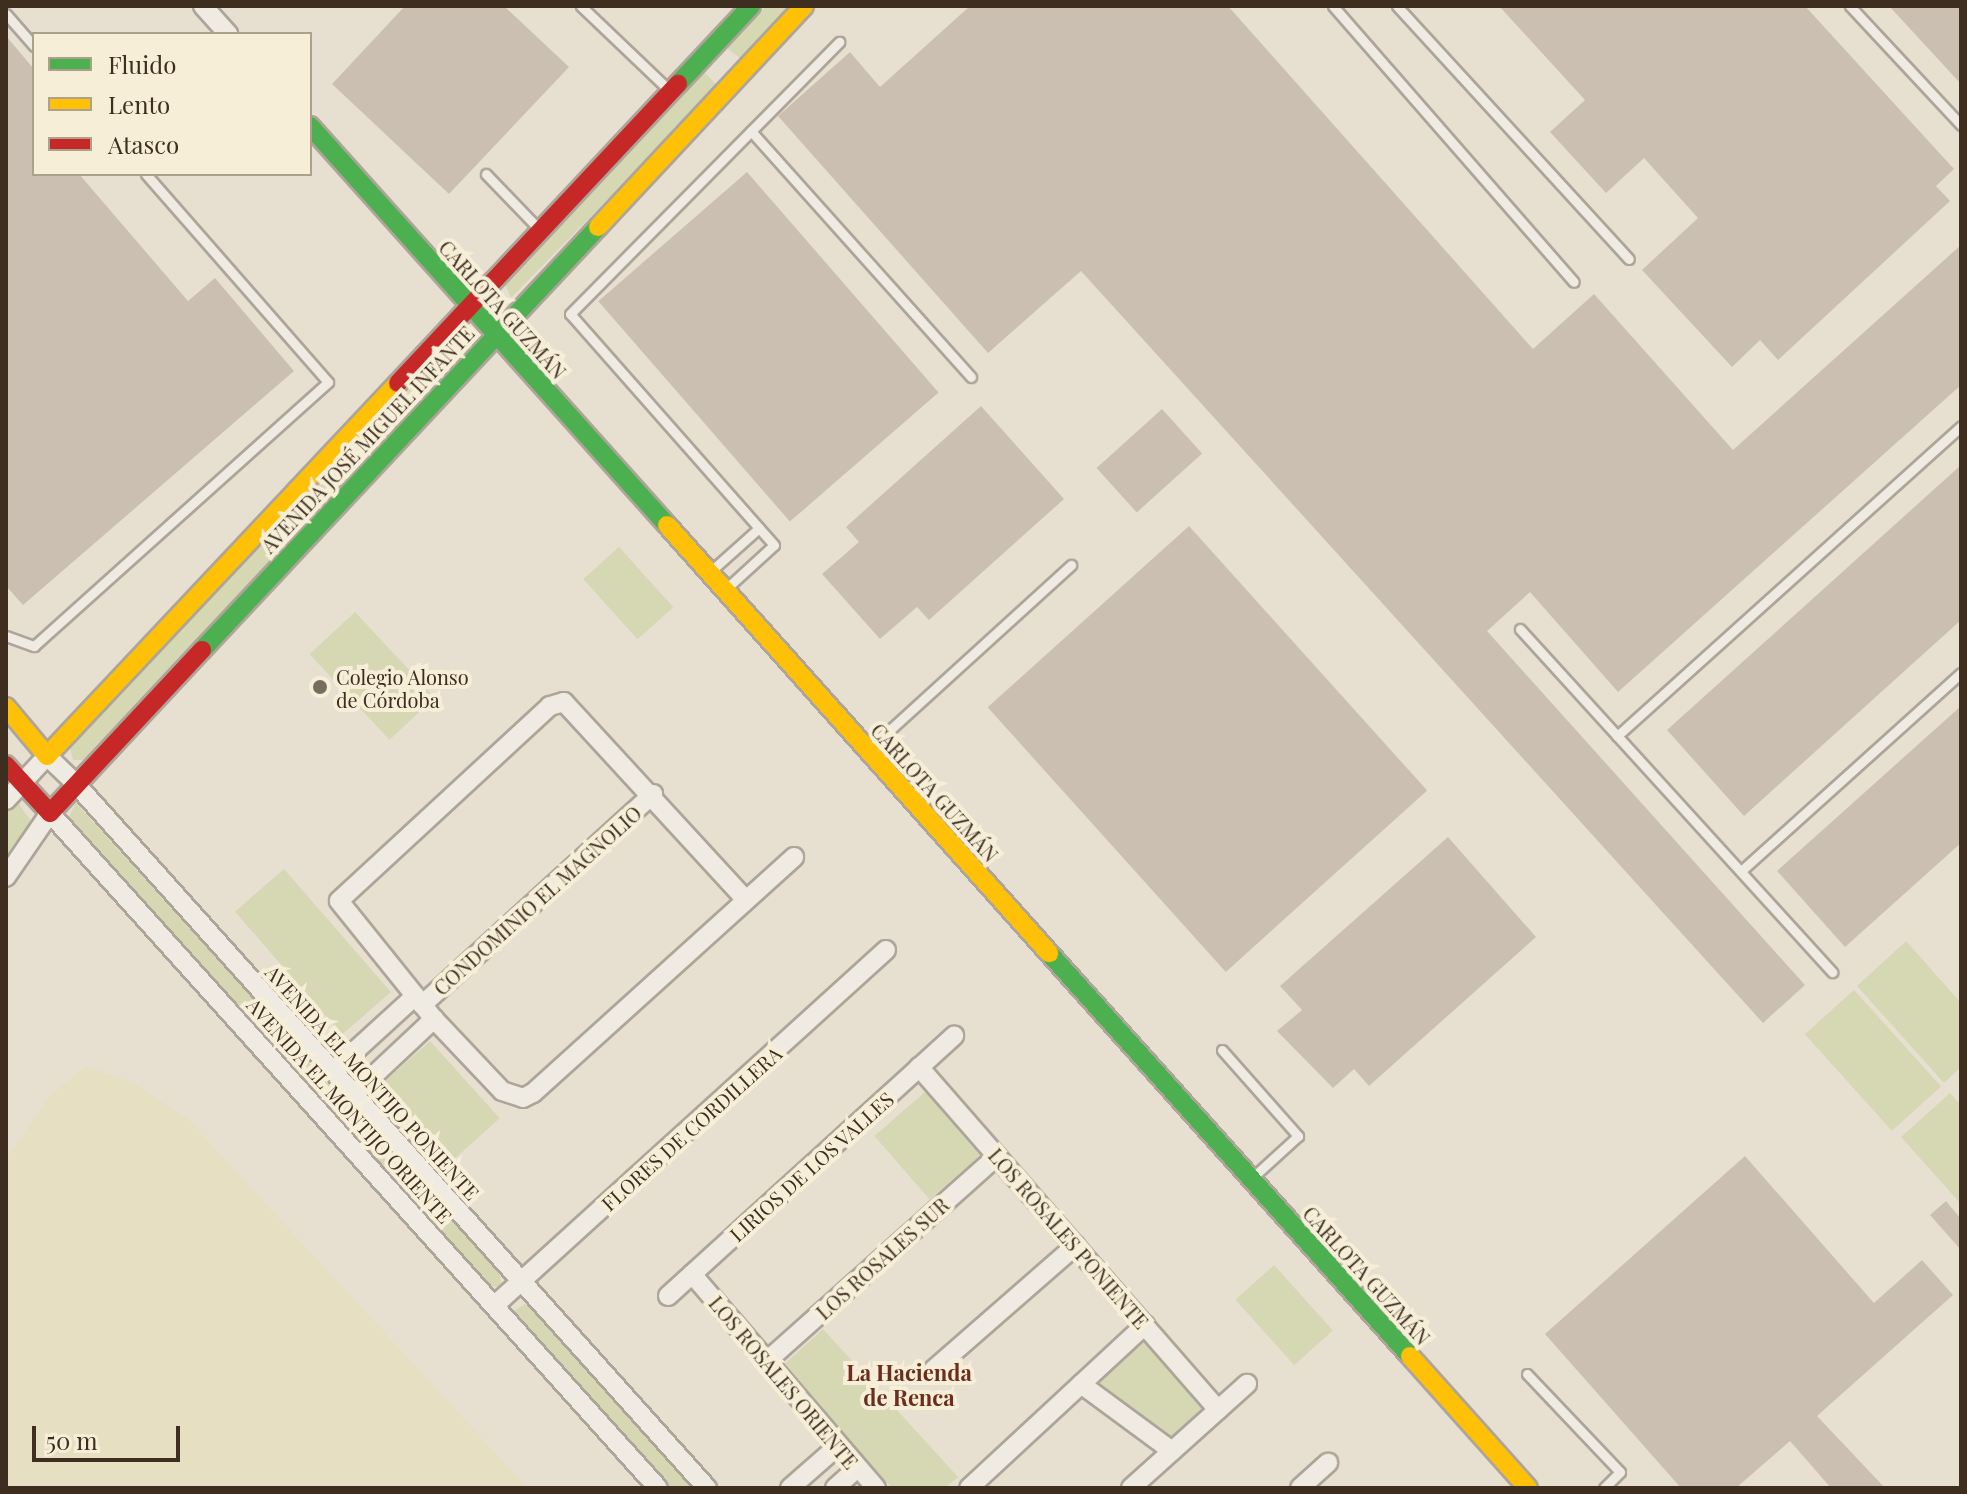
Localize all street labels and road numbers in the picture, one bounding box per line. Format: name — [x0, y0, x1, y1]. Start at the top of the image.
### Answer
street label: CARLOTA GUZMÁN — [435, 235, 571, 383]
street label: AVENIDA JOSÉ MIGUEL INFANTE — [256, 321, 478, 557]
street label: CARLOTA GUZMÁN — [867, 718, 1003, 866]
street label: CONDOMINIO EL MAGNOLIO — [428, 800, 646, 1000]
street label: AVENIDA EL MONTIJO PONIENTE — [261, 960, 485, 1204]
street label: AVENIDA EL MONTIJO ORIENTE — [243, 993, 457, 1227]
street label: FLORES DE CORDILLERA — [596, 1041, 786, 1215]
street label: LIRIOS DE LOS VALLES — [724, 1086, 898, 1246]
street label: LOS ROSALES PONIENTE — [984, 1143, 1154, 1333]
street label: LOS ROSALES SUR — [811, 1192, 953, 1324]
street label: CARLOTA GUZMÁN — [1299, 1201, 1435, 1349]
street label: LOS ROSALES ORIENTE — [705, 1291, 863, 1473]

